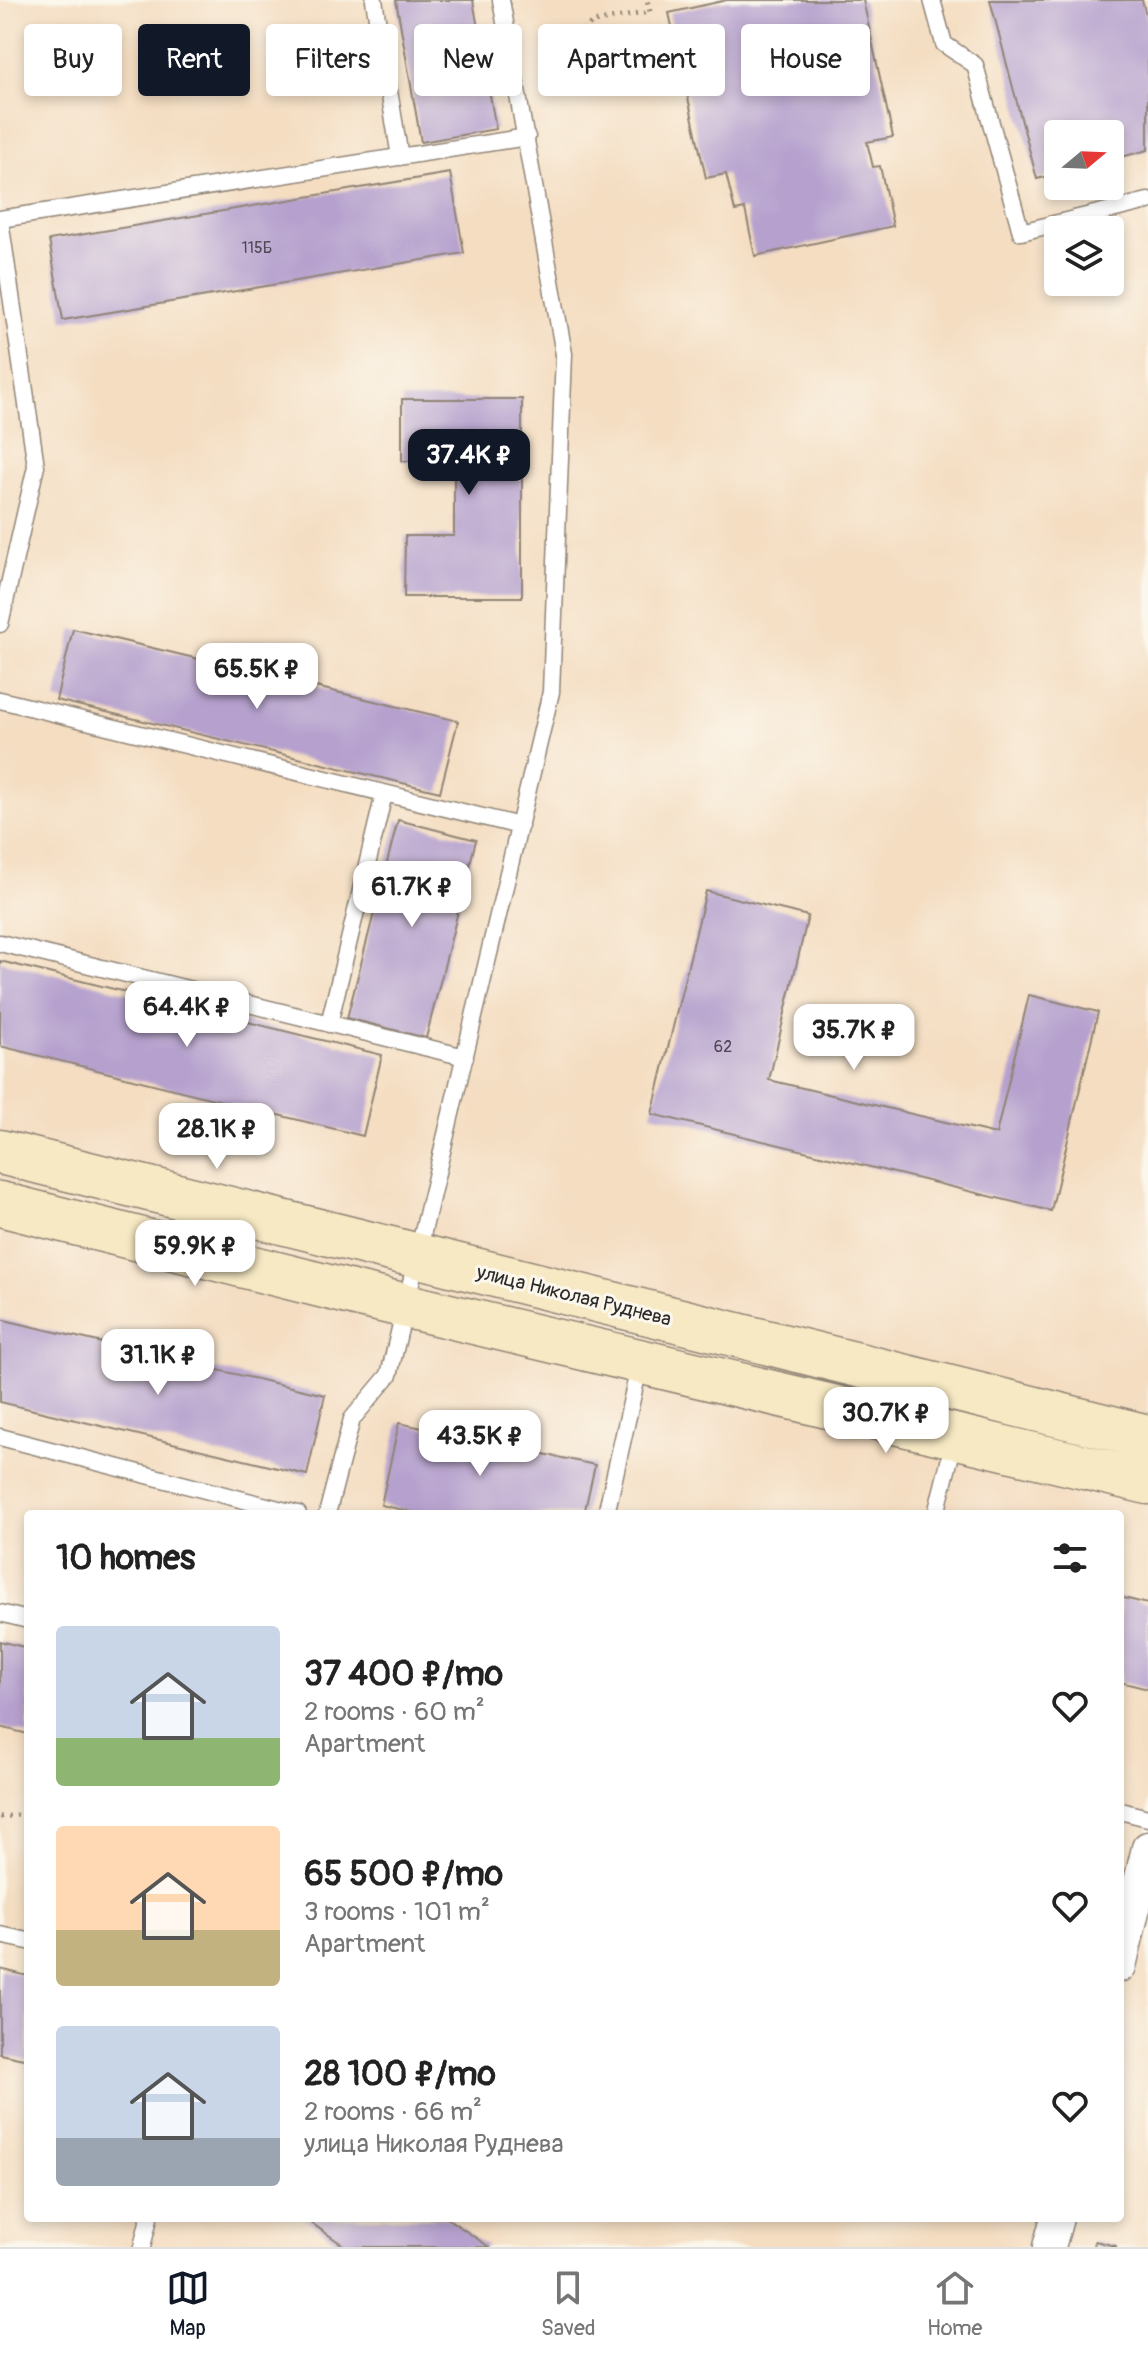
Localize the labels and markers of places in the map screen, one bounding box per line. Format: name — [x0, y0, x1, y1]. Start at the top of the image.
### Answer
pin: 37.4K ₽ — [395, 429, 543, 497]
pin: 65.5K ₽ — [183, 643, 331, 711]
pin: 61.7K ₽ — [338, 861, 486, 929]
pin: 64.4K ₽ — [113, 981, 261, 1049]
pin: 35.7K ₽ — [780, 1004, 928, 1072]
pin: 28.1K ₽ — [143, 1103, 291, 1171]
pin: 59.9K ₽ — [121, 1220, 269, 1288]
pin: 31.1K ₽ — [84, 1329, 232, 1397]
pin: 30.7K ₽ — [812, 1387, 960, 1455]
pin: 43.5K ₽ — [406, 1410, 554, 1478]

